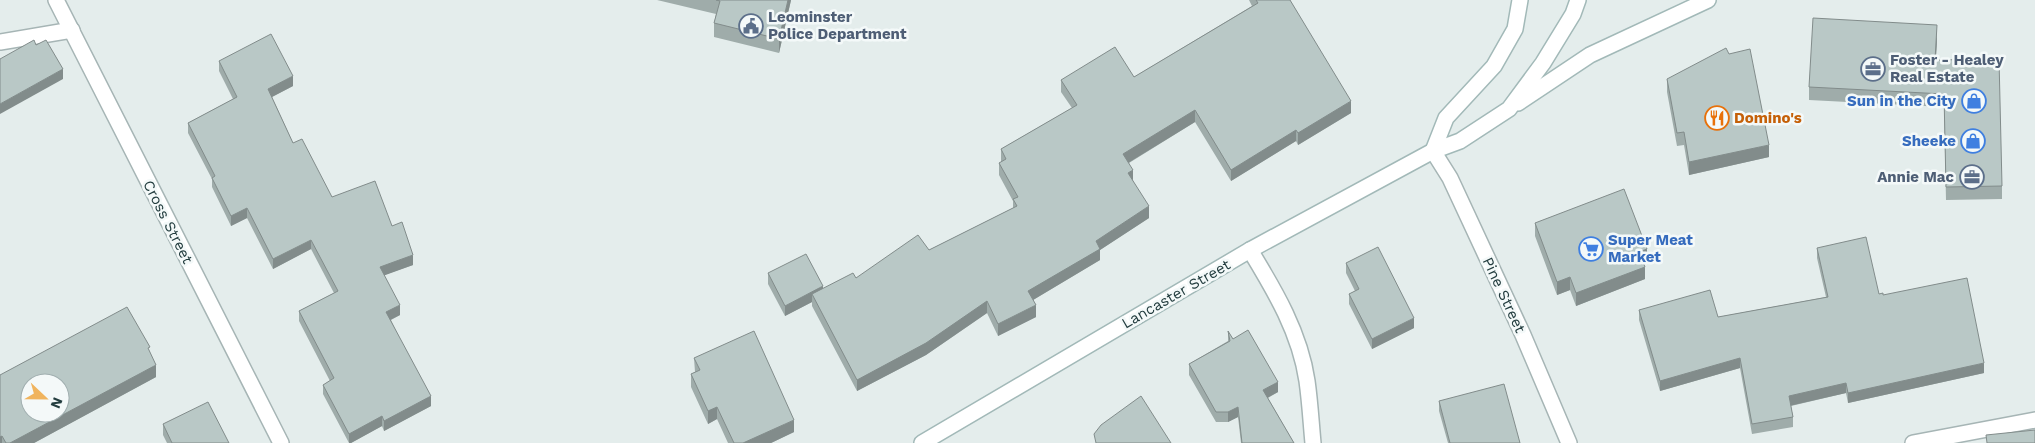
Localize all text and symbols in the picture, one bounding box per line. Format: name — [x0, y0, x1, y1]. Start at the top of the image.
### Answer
place label: Leominster Police Department — [768, 8, 907, 43]
public building icon: Leominster Police Department — [738, 13, 764, 39]
place label: Foster - Healey Real Estate — [1890, 51, 2004, 86]
office icon: Foster - Healey Real Estate — [1860, 56, 1886, 82]
shop icon: Sun in the City — [1961, 88, 1987, 114]
place label: Sun in the City — [1847, 92, 1957, 110]
restaurant icon: Domino's — [1704, 105, 1730, 131]
place label: Domino's — [1734, 109, 1802, 127]
shop icon: Sheeke — [1960, 128, 1986, 154]
place label: Sheeke — [1902, 132, 1956, 150]
office icon: Annie Mac — [1959, 164, 1985, 190]
place label: Annie Mac — [1877, 168, 1954, 186]
street label: Cross Street — [139, 177, 197, 267]
place label: Super Meat Market — [1608, 231, 1693, 266]
supermarket icon: Super Meat Market — [1578, 236, 1604, 262]
street label: Pine Street — [1479, 254, 1530, 336]
street label: Lancaster Street — [1118, 255, 1234, 332]
north arrow — [20, 373, 70, 423]
text: N — [48, 395, 66, 411]

